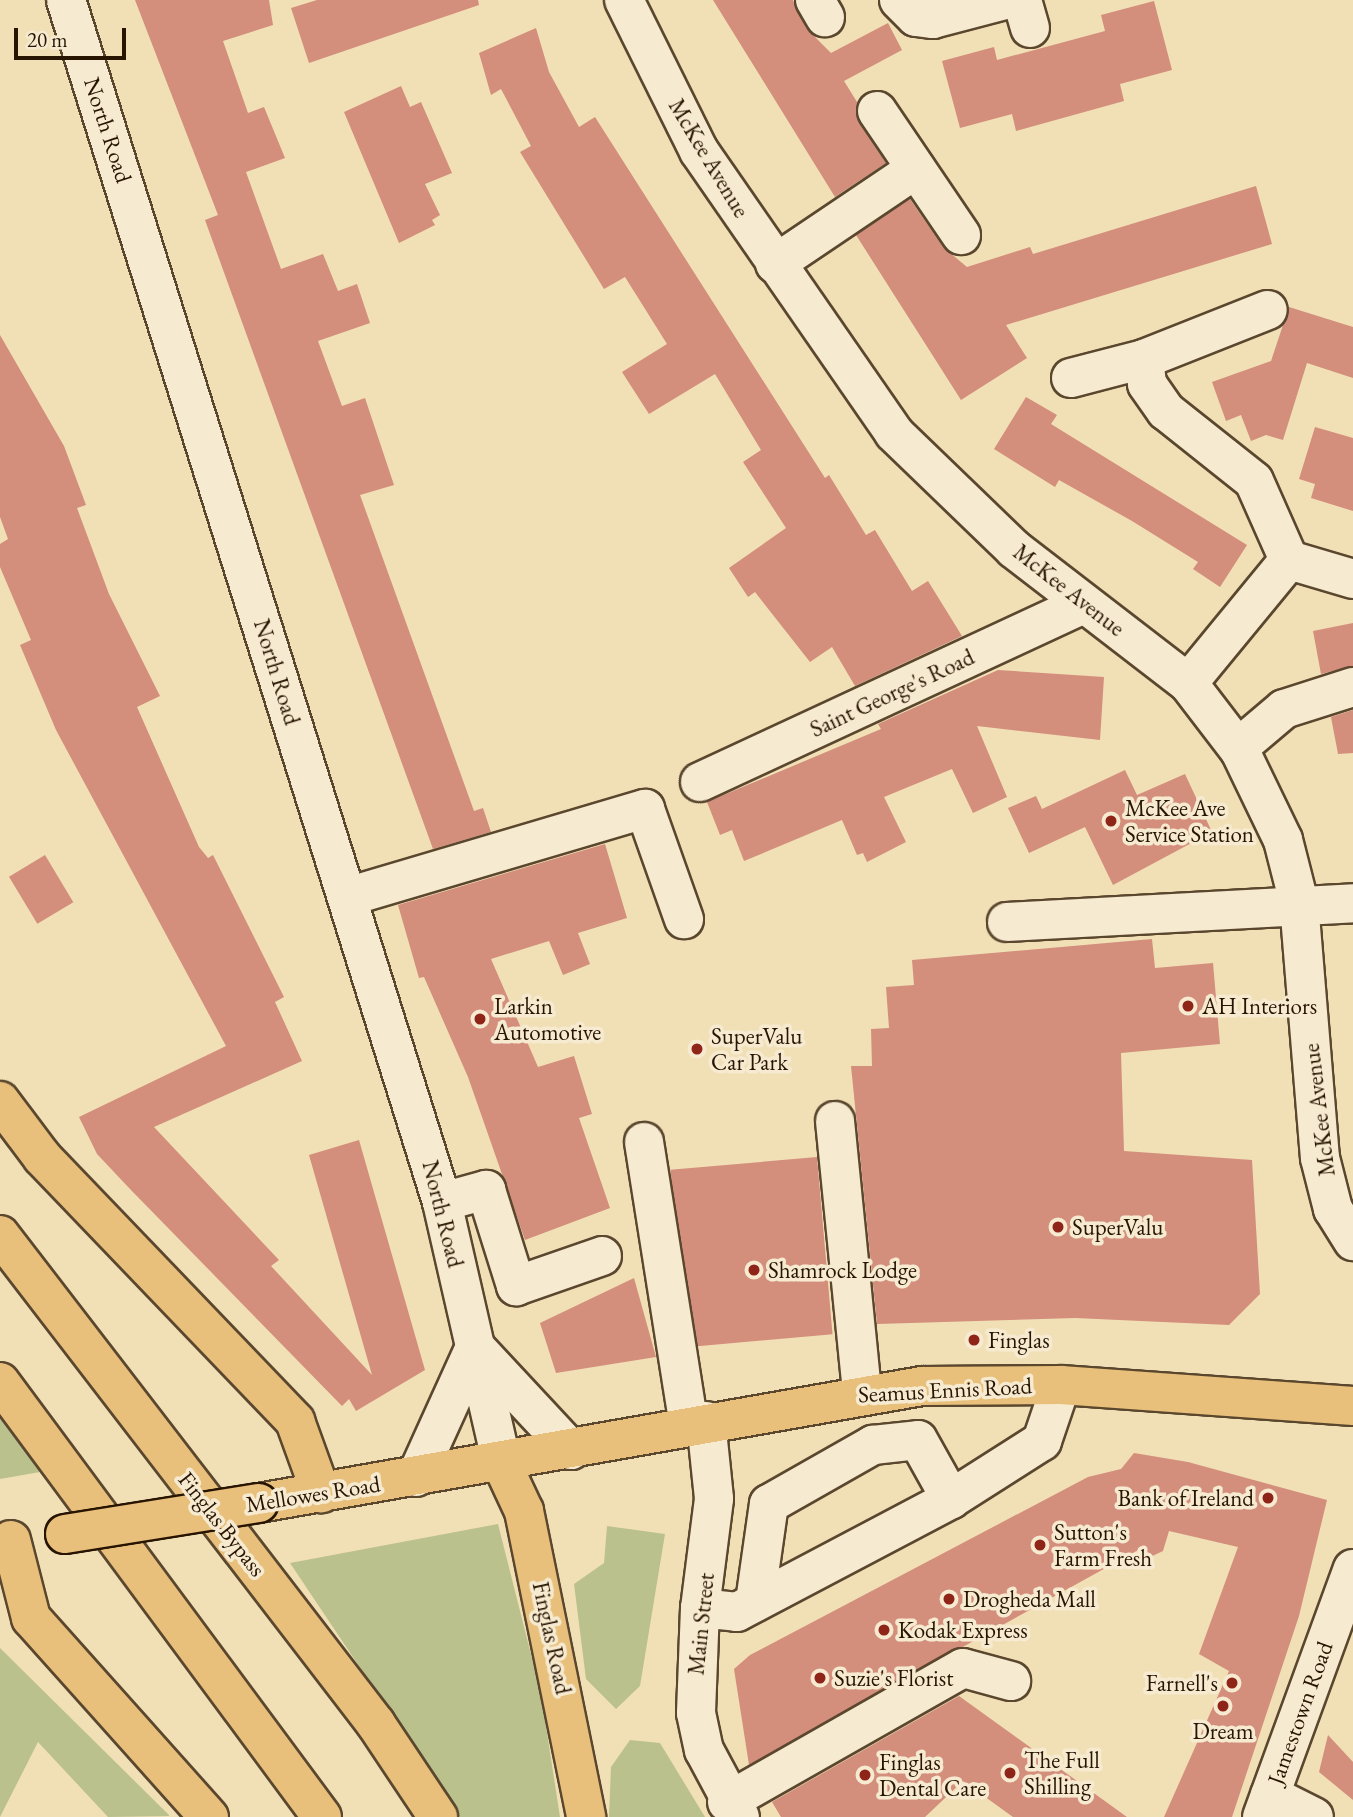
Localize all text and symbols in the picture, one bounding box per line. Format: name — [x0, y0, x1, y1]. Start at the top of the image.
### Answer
scale bar — [18, 14, 130, 58]
text: 20 m — [27, 26, 68, 53]
street label: North Road — [78, 74, 138, 186]
street label: McKee Avenue — [663, 94, 755, 222]
street label: McKee Avenue — [1008, 538, 1130, 642]
street label: North Road — [248, 616, 306, 728]
street label: Saint George's Road — [806, 643, 978, 743]
place label: McKee Ave Service Station — [1125, 794, 1254, 848]
marker: McKee Ave Service Station — [1103, 813, 1119, 829]
place label: Larkin Automotive — [494, 992, 601, 1046]
place label: AH Interiors — [1202, 992, 1317, 1020]
marker: AH Interiors — [1180, 998, 1196, 1014]
marker: Larkin Automotive — [472, 1011, 488, 1027]
place label: SuperValu Car Park — [711, 1022, 802, 1076]
marker: SuperValu Car Park — [689, 1041, 705, 1057]
street label: McKee Avenue — [1297, 1042, 1341, 1178]
street label: North Road — [416, 1158, 470, 1270]
place label: SuperValu — [1072, 1213, 1163, 1241]
marker: SuperValu — [1050, 1219, 1066, 1235]
place label: Shamrock Lodge — [768, 1256, 917, 1284]
marker: Shamrock Lodge — [746, 1262, 762, 1278]
place label: Finglas — [988, 1326, 1050, 1354]
marker: Finglas — [966, 1332, 982, 1348]
street label: Seamus Ennis Road — [857, 1372, 1033, 1408]
street label: Finglas Bypass — [173, 1466, 271, 1582]
street label: Mellowes Road — [244, 1470, 382, 1518]
place label: Bank of Ireland — [1118, 1484, 1254, 1512]
marker: Bank of Ireland — [1260, 1490, 1276, 1506]
place label: Sutton's Farm Fresh — [1054, 1518, 1152, 1572]
marker: Sutton's Farm Fresh — [1032, 1537, 1048, 1553]
street label: Main Street — [682, 1572, 720, 1676]
street label: Finglas Road — [527, 1579, 577, 1697]
place label: Drogheda Mall — [963, 1585, 1096, 1613]
marker: Drogheda Mall — [941, 1591, 957, 1607]
place label: Kodak Express — [898, 1616, 1028, 1644]
marker: Kodak Express — [876, 1622, 892, 1638]
street label: Jamestown Road — [1261, 1638, 1339, 1788]
place label: Suzie's Florist — [834, 1664, 953, 1692]
place label: Farnell's — [1146, 1669, 1218, 1697]
marker: Suzie's Florist — [812, 1670, 828, 1686]
marker: Farnell's — [1224, 1675, 1240, 1691]
marker: Dream — [1215, 1698, 1231, 1714]
place label: Dream — [1192, 1717, 1254, 1745]
place label: The Full Shilling — [1024, 1746, 1100, 1800]
place label: Finglas Dental Care — [879, 1748, 986, 1802]
marker: The Full Shilling — [1002, 1765, 1018, 1781]
marker: Finglas Dental Care — [857, 1767, 873, 1783]

